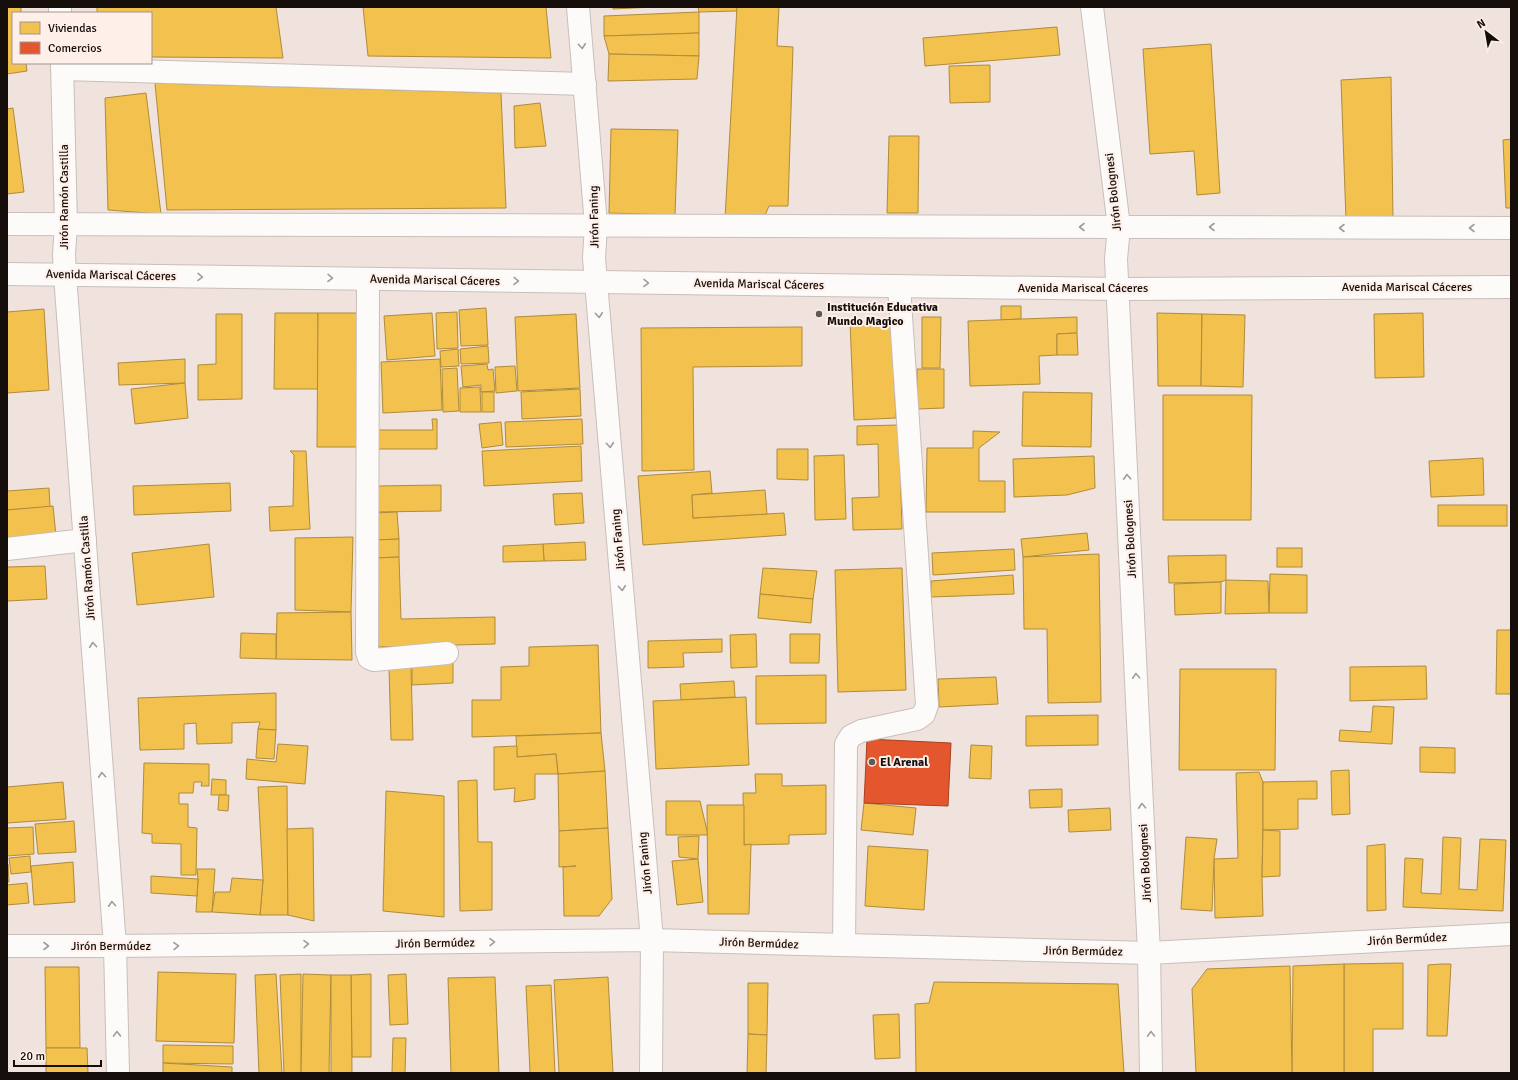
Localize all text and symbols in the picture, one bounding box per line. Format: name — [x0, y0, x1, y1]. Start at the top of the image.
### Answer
legend — [12, 12, 152, 64]
north arrow — [1466, 12, 1506, 52]
text: N — [1474, 16, 1488, 31]
text: Viviendas — [48, 21, 97, 36]
text: Comercios — [48, 41, 102, 56]
one-way arrow — [577, 43, 586, 49]
street label: Jirón Ramón Castilla — [57, 144, 72, 250]
street label: Jirón Bolognesi — [1102, 152, 1125, 232]
street label: Jirón Faning — [586, 185, 603, 249]
one-way arrow — [1079, 223, 1085, 231]
one-way arrow — [1209, 223, 1215, 232]
one-way arrow — [1339, 224, 1345, 232]
one-way arrow — [1469, 224, 1475, 232]
street label: Avenida Mariscal Cáceres — [46, 267, 176, 284]
street label: Avenida Mariscal Cáceres — [370, 272, 500, 289]
one-way arrow — [197, 273, 203, 281]
one-way arrow — [327, 274, 333, 283]
street label: Avenida Mariscal Cáceres — [694, 276, 824, 293]
one-way arrow — [513, 277, 519, 285]
one-way arrow — [643, 279, 649, 287]
street label: Avenida Mariscal Cáceres — [1342, 280, 1472, 295]
street label: Avenida Mariscal Cáceres — [1018, 281, 1148, 296]
place label: Institución Educativa Mundo Magico — [827, 300, 938, 329]
marker: Institución Educativa Mundo Magico — [814, 309, 824, 319]
one-way arrow — [594, 312, 603, 318]
one-way arrow — [605, 442, 614, 448]
one-way arrow — [1123, 474, 1131, 480]
street label: Jirón Bolognesi — [1121, 499, 1140, 579]
street label: Jirón Faning — [608, 508, 629, 572]
street label: Jirón Ramón Castilla — [76, 515, 99, 621]
one-way arrow — [617, 585, 626, 591]
one-way arrow — [88, 642, 97, 648]
one-way arrow — [1132, 673, 1141, 679]
place label: El Arenal — [880, 755, 928, 770]
marker: El Arenal — [867, 757, 877, 767]
one-way arrow — [98, 771, 107, 778]
one-way arrow — [1138, 803, 1147, 809]
street label: Jirón Bolognesi — [1136, 823, 1155, 903]
street label: Jirón Faning — [635, 831, 656, 895]
one-way arrow — [108, 901, 117, 907]
street label: Jirón Bermúdez — [1367, 930, 1447, 949]
street label: Jirón Bermúdez — [395, 935, 475, 952]
street label: Jirón Bermúdez — [719, 935, 799, 952]
one-way arrow — [489, 938, 495, 946]
street label: Jirón Bermúdez — [71, 939, 151, 954]
one-way arrow — [303, 940, 309, 948]
one-way arrow — [43, 942, 49, 950]
one-way arrow — [173, 942, 179, 950]
street label: Jirón Bermúdez — [1043, 943, 1123, 960]
one-way arrow — [113, 1031, 121, 1037]
one-way arrow — [1147, 1031, 1155, 1037]
scale bar — [14, 1042, 101, 1068]
text: 20 m — [20, 1049, 45, 1064]

